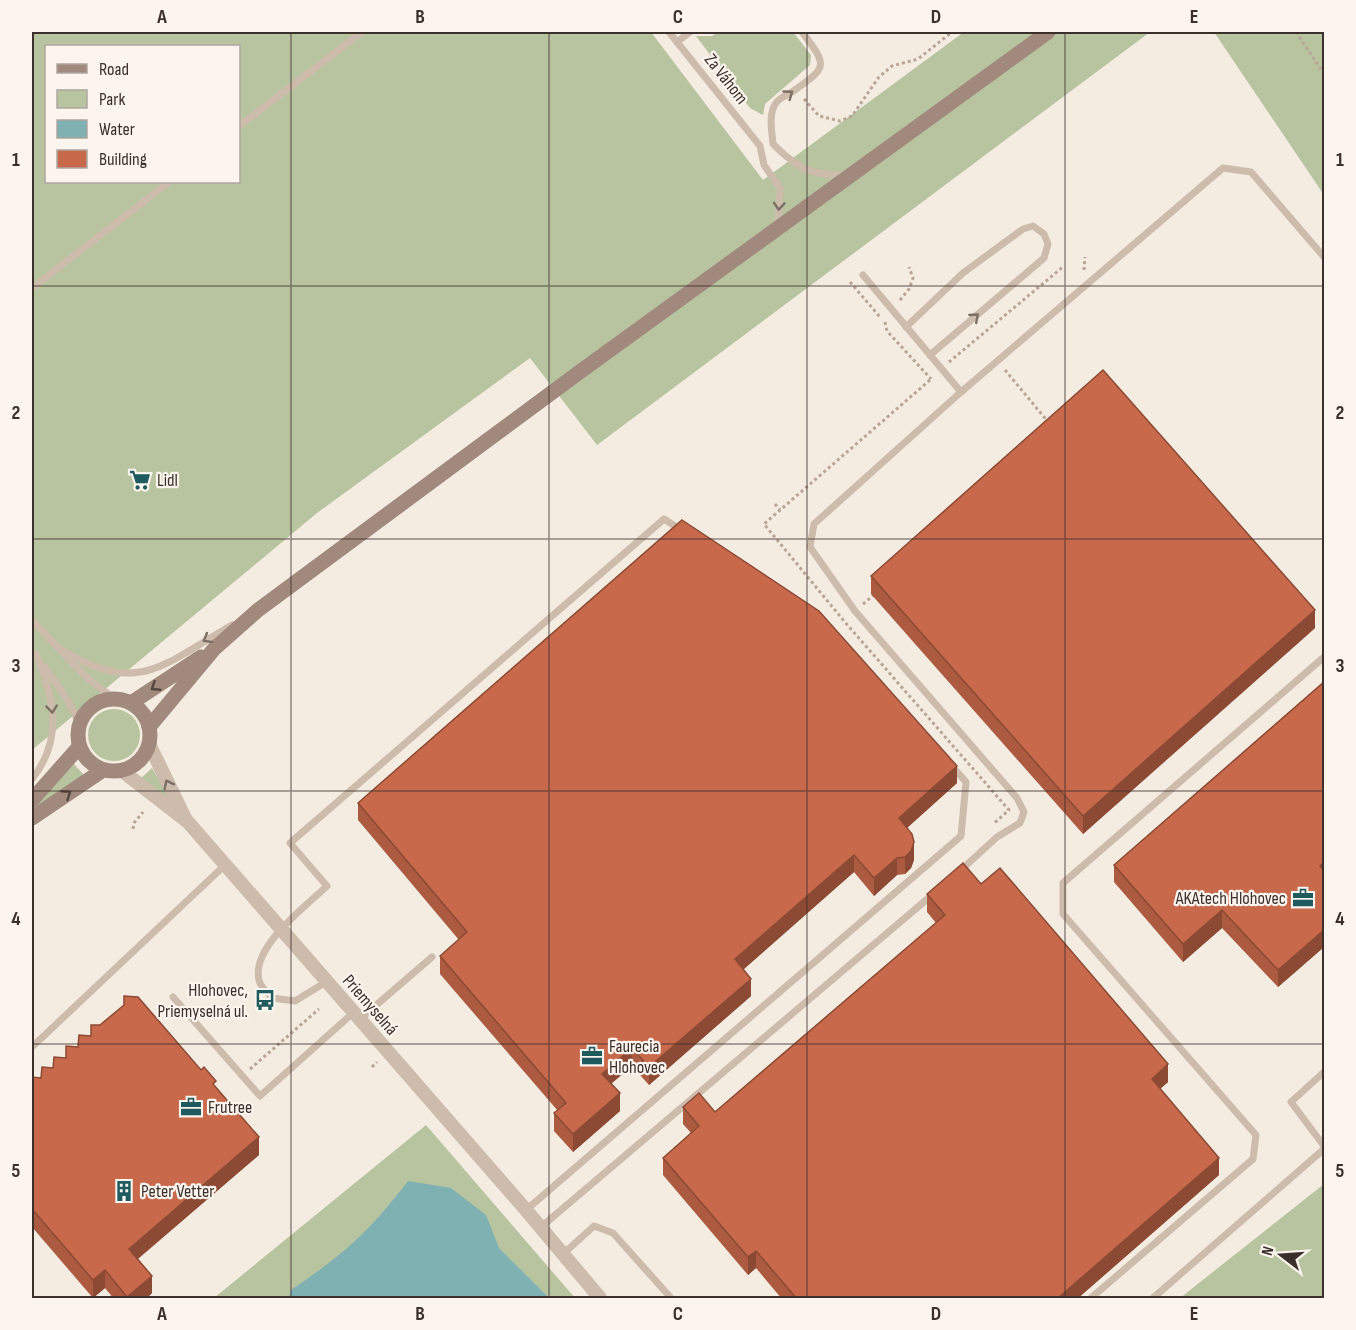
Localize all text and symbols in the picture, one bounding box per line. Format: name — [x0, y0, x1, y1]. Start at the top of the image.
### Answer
text: A — [156, 5, 167, 29]
text: B — [415, 5, 425, 29]
text: C — [673, 5, 683, 29]
text: D — [931, 5, 941, 29]
text: E — [1190, 5, 1198, 29]
legend — [45, 45, 240, 183]
street label: Za Váhom — [700, 50, 752, 108]
text: Road — [99, 59, 129, 80]
text: Park — [99, 89, 125, 110]
one-way arrow — [782, 90, 793, 101]
text: Water — [99, 119, 135, 140]
text: 1 — [12, 148, 20, 172]
text: 1 — [1336, 148, 1344, 172]
text: Building — [99, 149, 147, 170]
one-way arrow — [773, 201, 786, 210]
one-way arrow — [968, 313, 979, 324]
text: 2 — [12, 401, 20, 425]
text: 2 — [1336, 401, 1344, 425]
supermarket icon: Lidl — [128, 468, 152, 492]
place label: Lidl — [157, 470, 178, 491]
one-way arrow — [203, 632, 213, 644]
text: 3 — [12, 654, 21, 678]
text: 3 — [1336, 654, 1345, 678]
one-way arrow — [151, 680, 161, 692]
one-way arrow — [45, 705, 58, 714]
one-way arrow — [163, 779, 175, 790]
one-way arrow — [61, 790, 72, 801]
office icon: AKAtech Hlohovec — [1291, 886, 1315, 910]
place label: AKAtech Hlohovec — [1175, 888, 1286, 909]
text: 4 — [11, 907, 21, 931]
text: 4 — [1335, 907, 1345, 931]
street label: Priemyselná — [338, 970, 402, 1040]
place label: Hlohovec, Priemyselná ul. — [157, 980, 248, 1022]
bus stop icon: Hlohovec, Priemyselná ul. — [253, 988, 277, 1012]
place label: Faurecia Hlohovec — [609, 1036, 665, 1078]
office icon: Faurecia Hlohovec — [580, 1044, 604, 1068]
office icon: Frutree — [179, 1095, 203, 1119]
place label: Frutree — [208, 1097, 252, 1118]
text: 5 — [12, 1159, 21, 1183]
text: 5 — [1336, 1159, 1345, 1183]
building icon: Peter Vetter — [112, 1179, 136, 1203]
place label: Peter Vetter — [141, 1181, 214, 1202]
north arrow — [1251, 1225, 1311, 1285]
text: N — [1258, 1244, 1278, 1258]
text: A — [156, 1302, 167, 1326]
text: B — [415, 1302, 425, 1326]
text: C — [673, 1302, 683, 1326]
text: D — [931, 1302, 941, 1326]
text: E — [1190, 1302, 1198, 1326]

